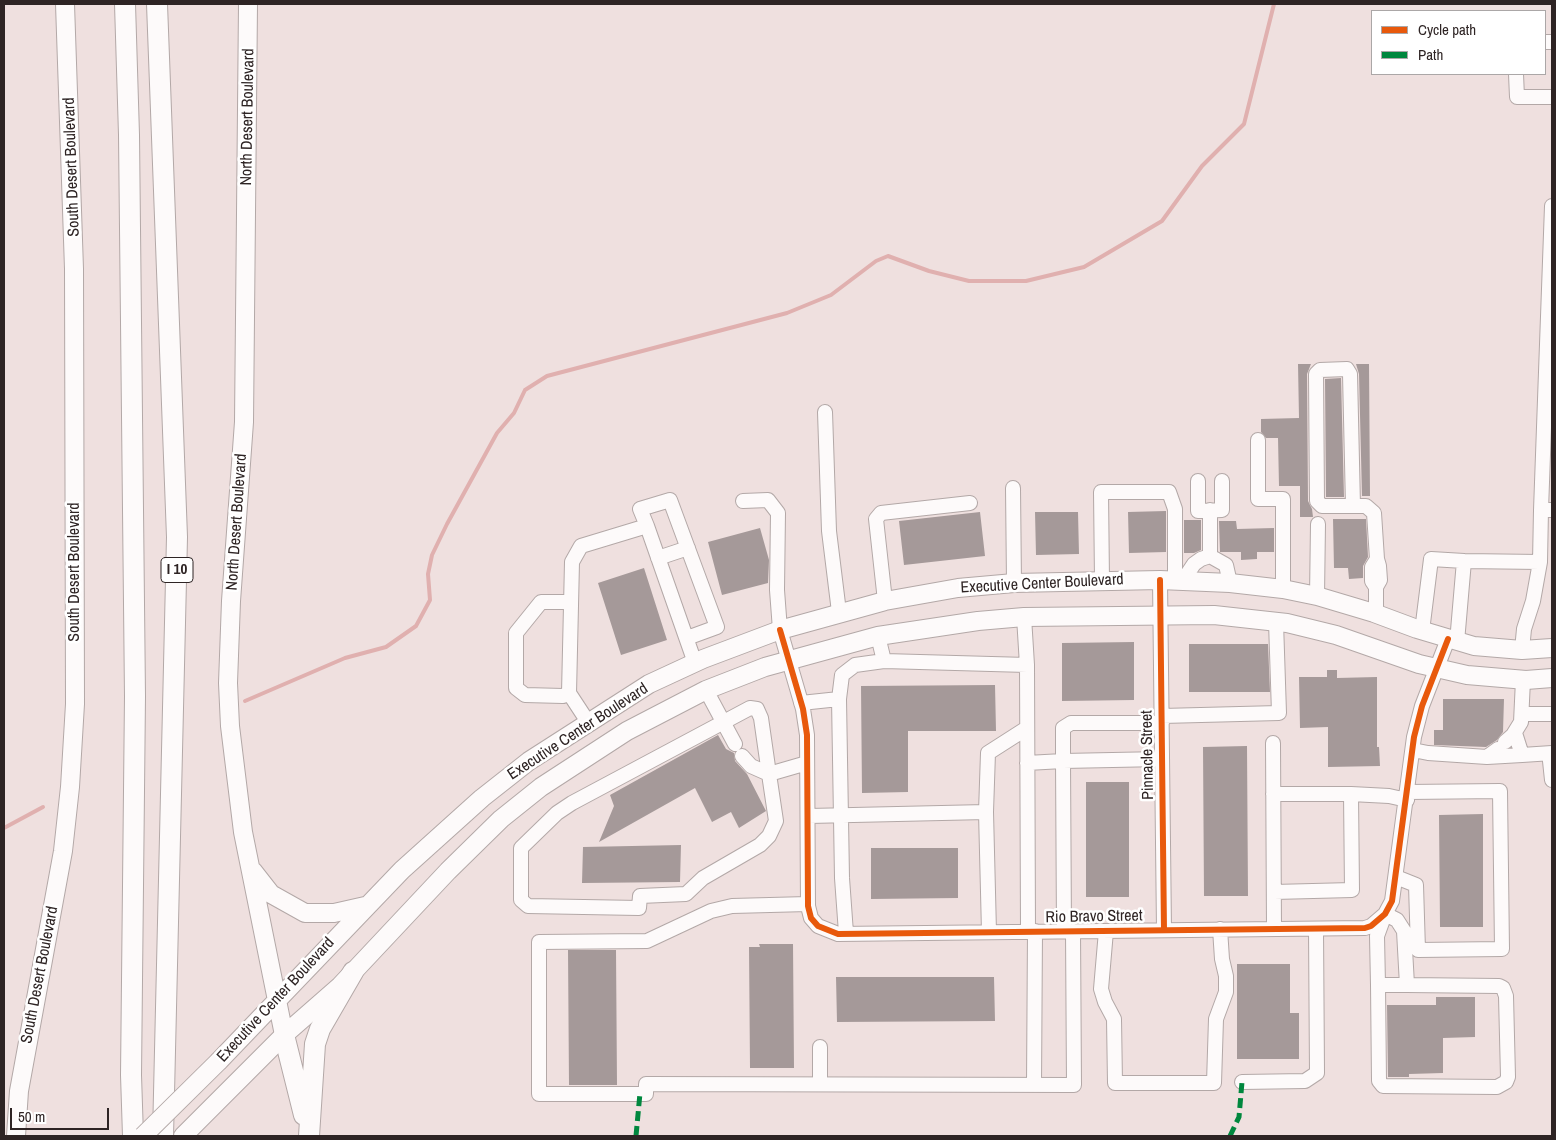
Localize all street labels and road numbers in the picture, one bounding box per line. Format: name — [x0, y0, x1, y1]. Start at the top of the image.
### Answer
street label: North Desert Boulevard — [237, 48, 259, 186]
street label: South Desert Boulevard — [60, 97, 84, 237]
street label: North Desert Boulevard — [223, 453, 251, 591]
street label: South Desert Boulevard — [65, 502, 85, 642]
road number: I 10 — [161, 558, 193, 582]
street label: Executive Center Boulevard — [960, 570, 1124, 598]
street label: Executive Center Boulevard — [504, 679, 652, 785]
street label: Pinnacle Street — [1138, 710, 1158, 800]
street label: South Desert Boulevard — [17, 905, 63, 1045]
street label: Rio Bravo Street — [1045, 907, 1143, 927]
street label: Executive Center Boulevard — [213, 934, 339, 1066]

